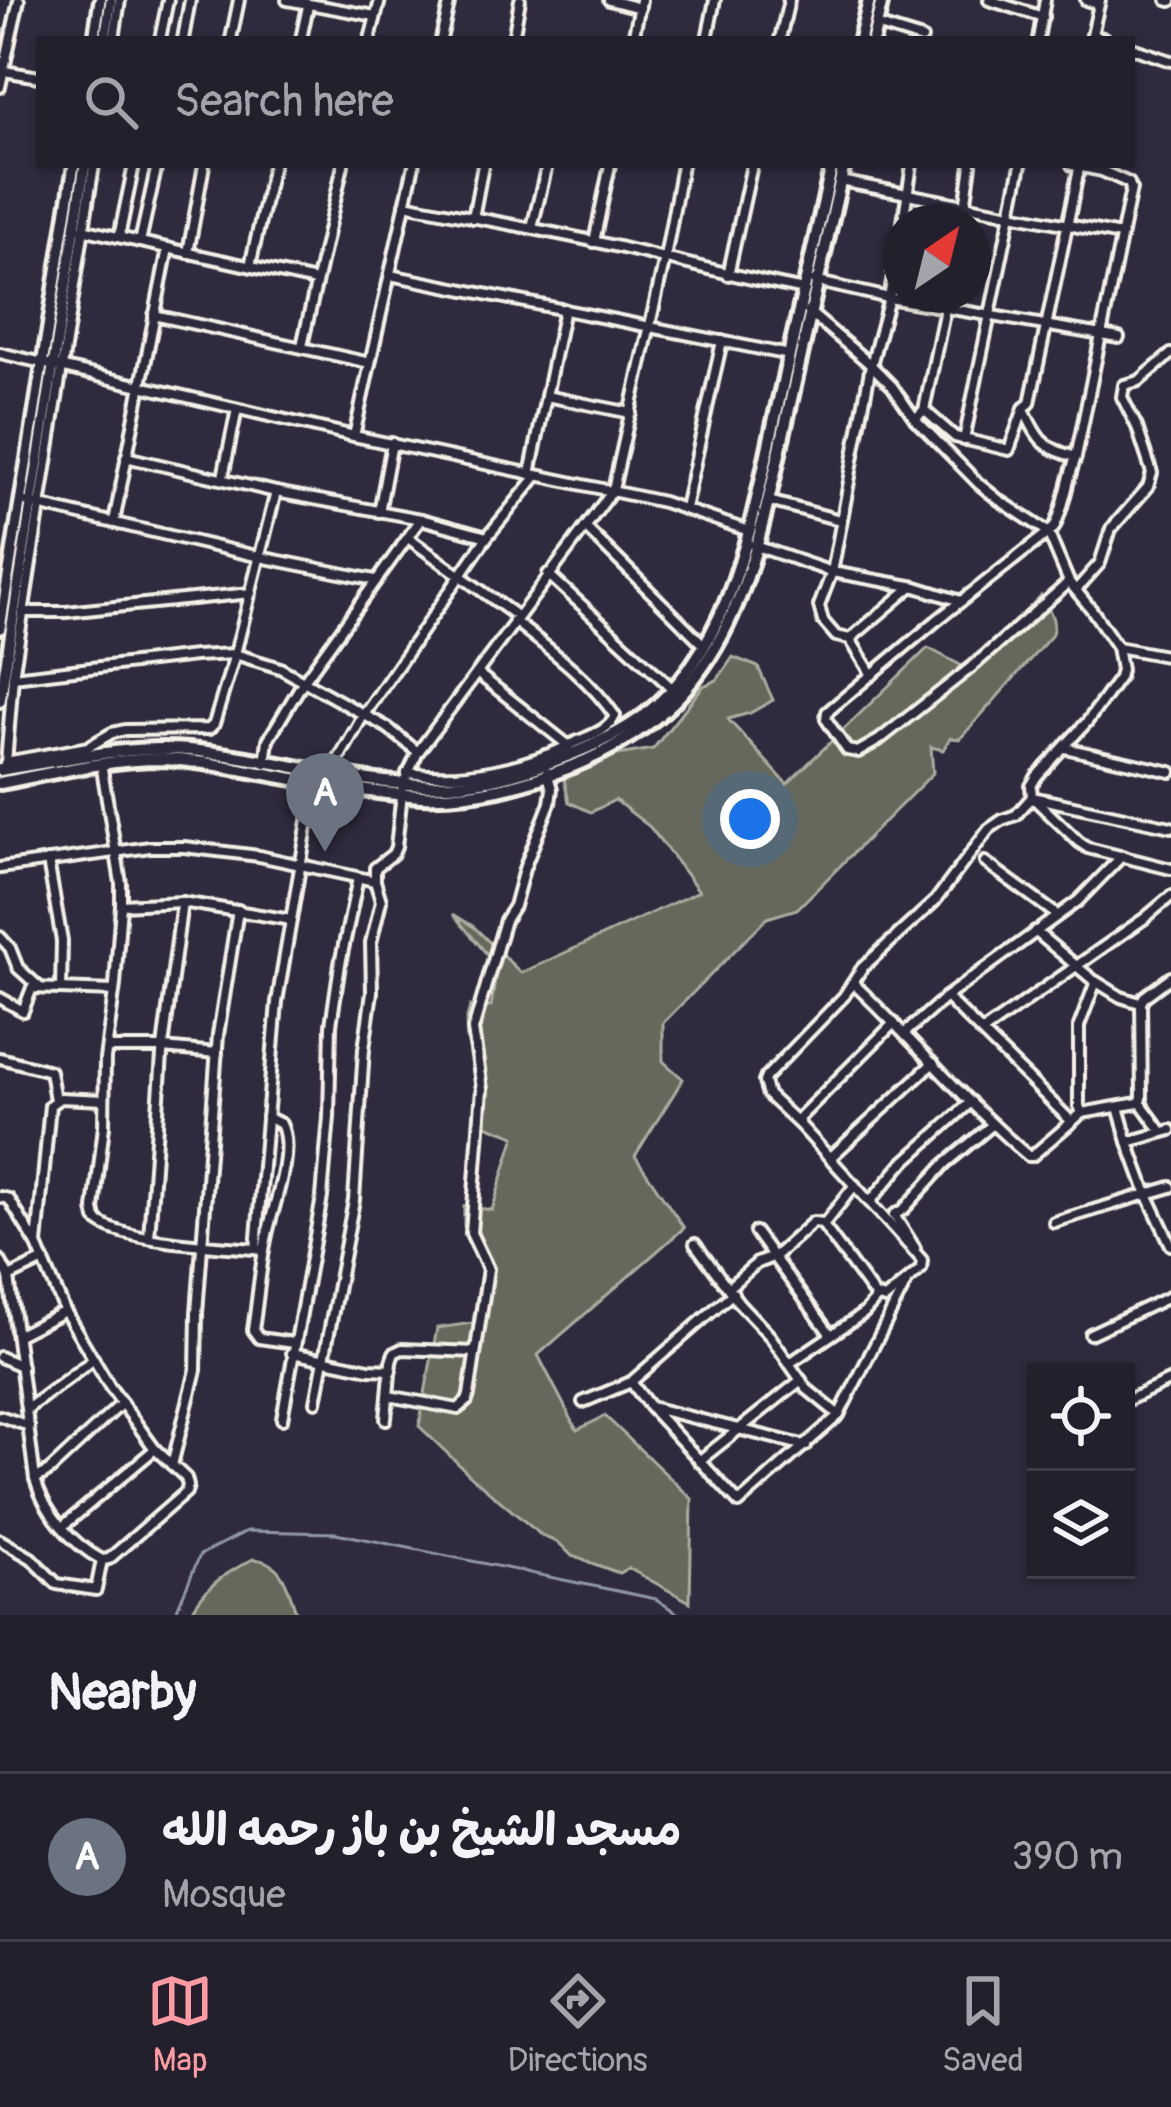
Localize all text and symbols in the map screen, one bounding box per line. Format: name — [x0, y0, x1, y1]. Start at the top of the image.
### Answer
search box — [36, 36, 1135, 168]
icon: search — [78, 69, 144, 135]
text: Search here — [174, 74, 394, 130]
north arrow — [883, 204, 991, 312]
pin: A — [286, 753, 364, 852]
your location — [720, 789, 780, 849]
map controls — [1027, 1363, 1135, 1579]
button: locate — [1027, 1363, 1135, 1471]
button: layers — [1027, 1471, 1135, 1579]
text: Nearby — [48, 1661, 196, 1725]
text: مسجد الشيخ بن باز رحمه الله — [162, 1803, 681, 1859]
text: A — [74, 1832, 100, 1881]
text: 390 m — [1011, 1832, 1123, 1881]
text: Mosque — [162, 1870, 286, 1919]
tab: Map — [147, 1968, 213, 2081]
tab: Directions — [508, 1968, 648, 2081]
tab: Saved — [942, 1968, 1024, 2081]

